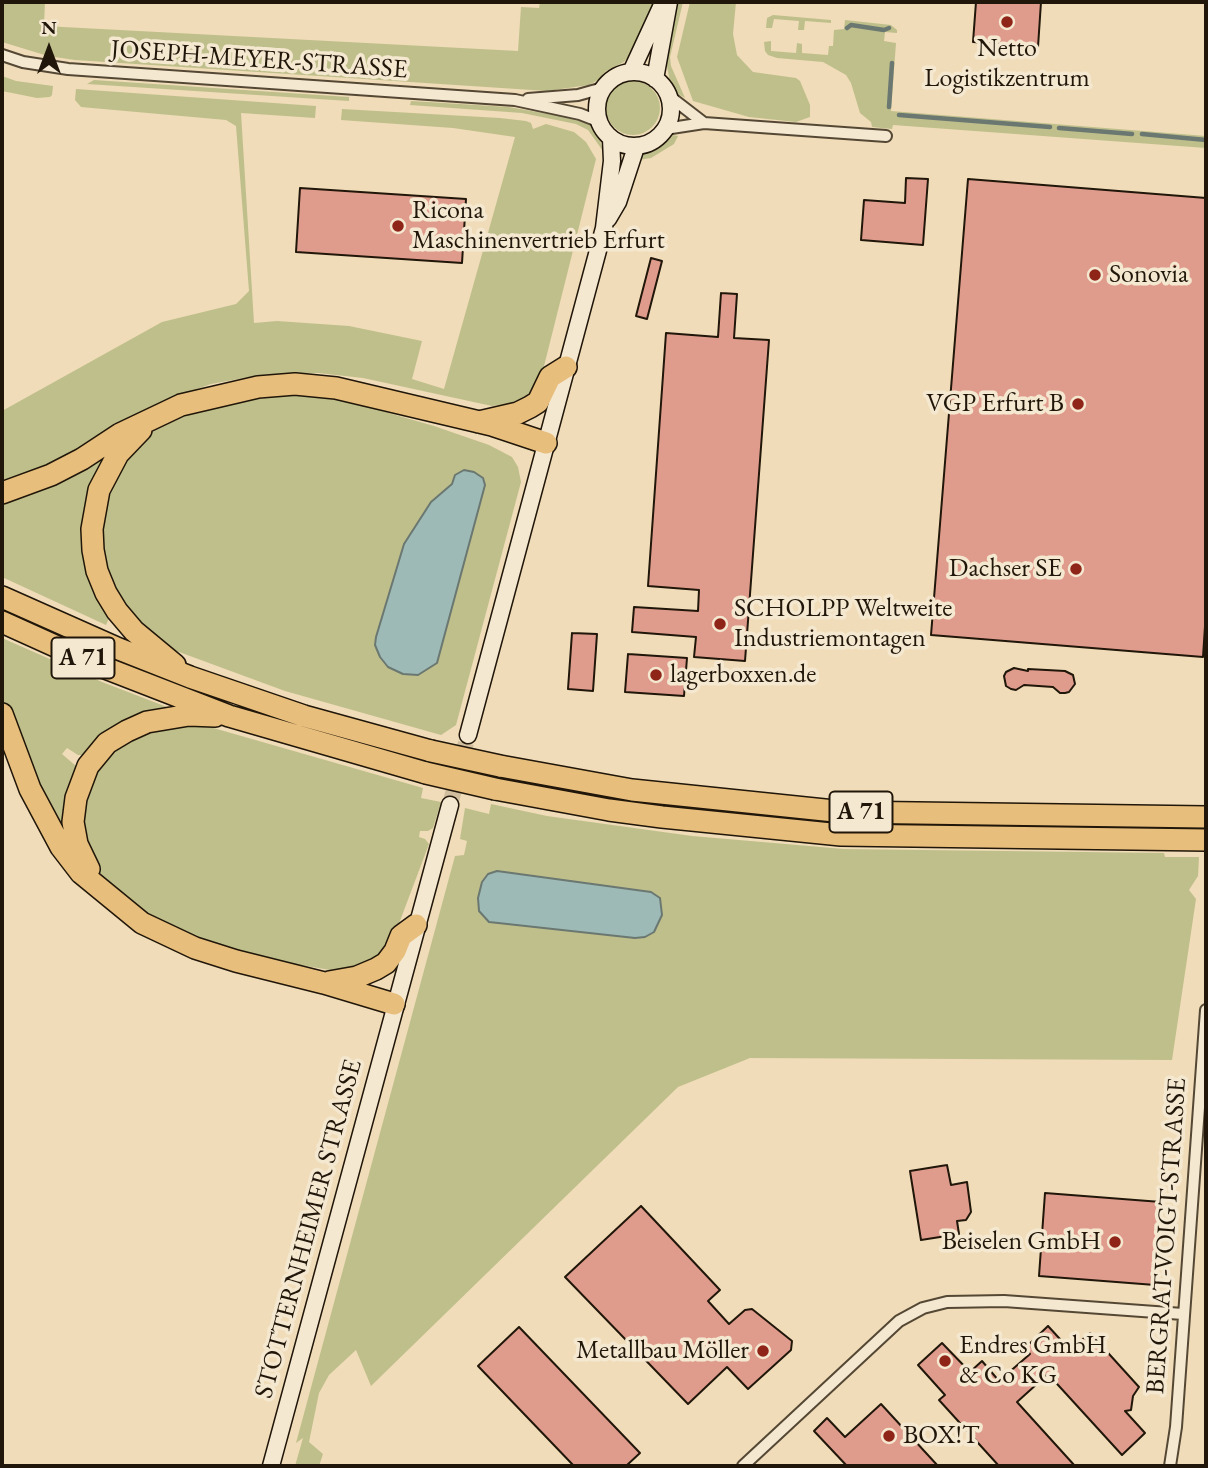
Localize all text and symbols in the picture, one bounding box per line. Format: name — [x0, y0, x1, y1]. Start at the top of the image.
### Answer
north arrow — [14, 14, 84, 84]
marker: Netto Logistikzentrum — [999, 14, 1015, 30]
text: N — [41, 15, 57, 40]
place label: Netto Logistikzentrum — [924, 33, 1090, 94]
street label: JOSEPH-MEYER-STRASSE — [110, 34, 408, 86]
place label: Ricona Maschinenvertrieb Erfurt — [412, 195, 665, 256]
marker: Ricona Maschinenvertrieb Erfurt — [390, 218, 406, 234]
place label: Sonovia — [1109, 259, 1188, 291]
marker: Sonovia — [1087, 267, 1103, 283]
place label: VGP Erfurt B — [926, 388, 1064, 420]
marker: VGP Erfurt B — [1070, 396, 1086, 412]
place label: Dachser SE — [949, 553, 1062, 585]
marker: Dachser SE — [1068, 561, 1084, 577]
place label: SCHOLPP Weltweite Industriemontagen — [734, 593, 952, 654]
marker: SCHOLPP Weltweite Industriemontagen — [712, 616, 728, 632]
road number: A 71 — [52, 638, 114, 678]
place label: lagerboxxen.de — [670, 659, 816, 691]
marker: lagerboxxen.de — [648, 667, 664, 683]
road number: A 71 — [830, 792, 892, 832]
street label: STOTTERNHEIMER STRASSE — [249, 1056, 369, 1402]
street label: BERGRAT-VOIGT-STRASSE — [1140, 1077, 1194, 1395]
place label: Beiselen GmbH — [942, 1226, 1101, 1258]
marker: Beiselen GmbH — [1107, 1234, 1123, 1250]
place label: Endres GmbH & Co KG — [959, 1330, 1107, 1392]
place label: Metallbau Möller — [576, 1335, 749, 1367]
marker: Metallbau Möller — [755, 1343, 771, 1359]
marker: Endres GmbH & Co KG — [937, 1353, 953, 1369]
place label: BOX!T — [903, 1420, 979, 1452]
marker: BOX!T — [881, 1428, 897, 1444]

